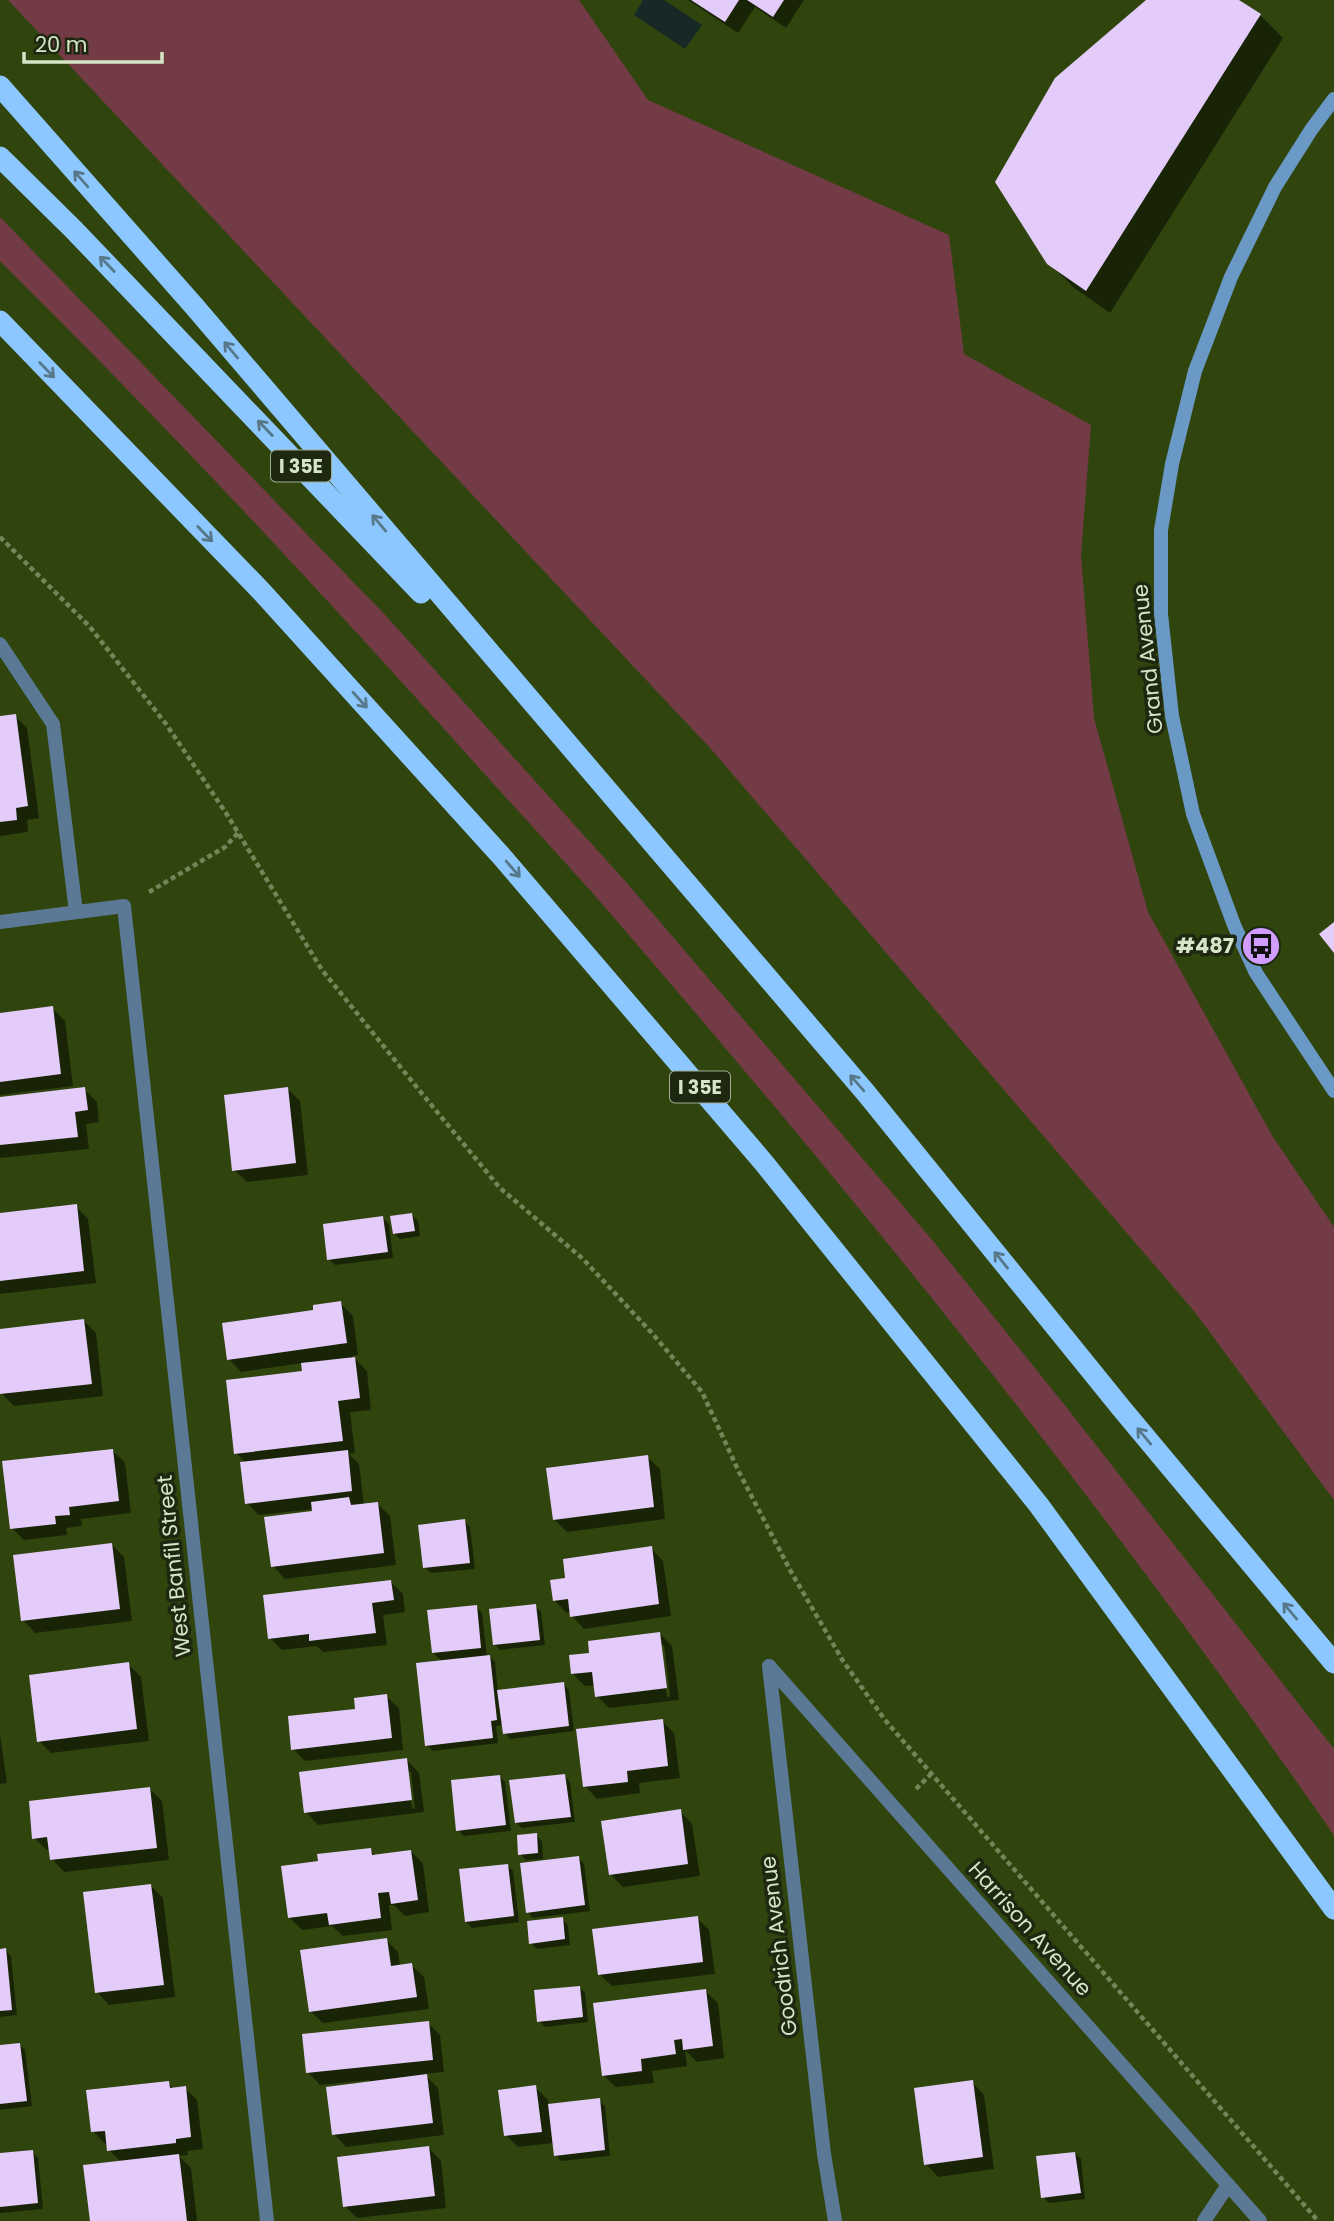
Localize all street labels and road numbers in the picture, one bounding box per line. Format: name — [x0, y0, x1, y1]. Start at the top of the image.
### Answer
road number: I 35E — [271, 450, 331, 481]
street label: Grand Avenue — [1125, 583, 1170, 735]
road number: I 35E — [670, 1072, 730, 1102]
street label: West Banfil Street — [150, 1474, 197, 1658]
street label: Goodrich Avenue — [753, 1854, 804, 2038]
street label: Harrison Avenue — [962, 1855, 1099, 2002]

